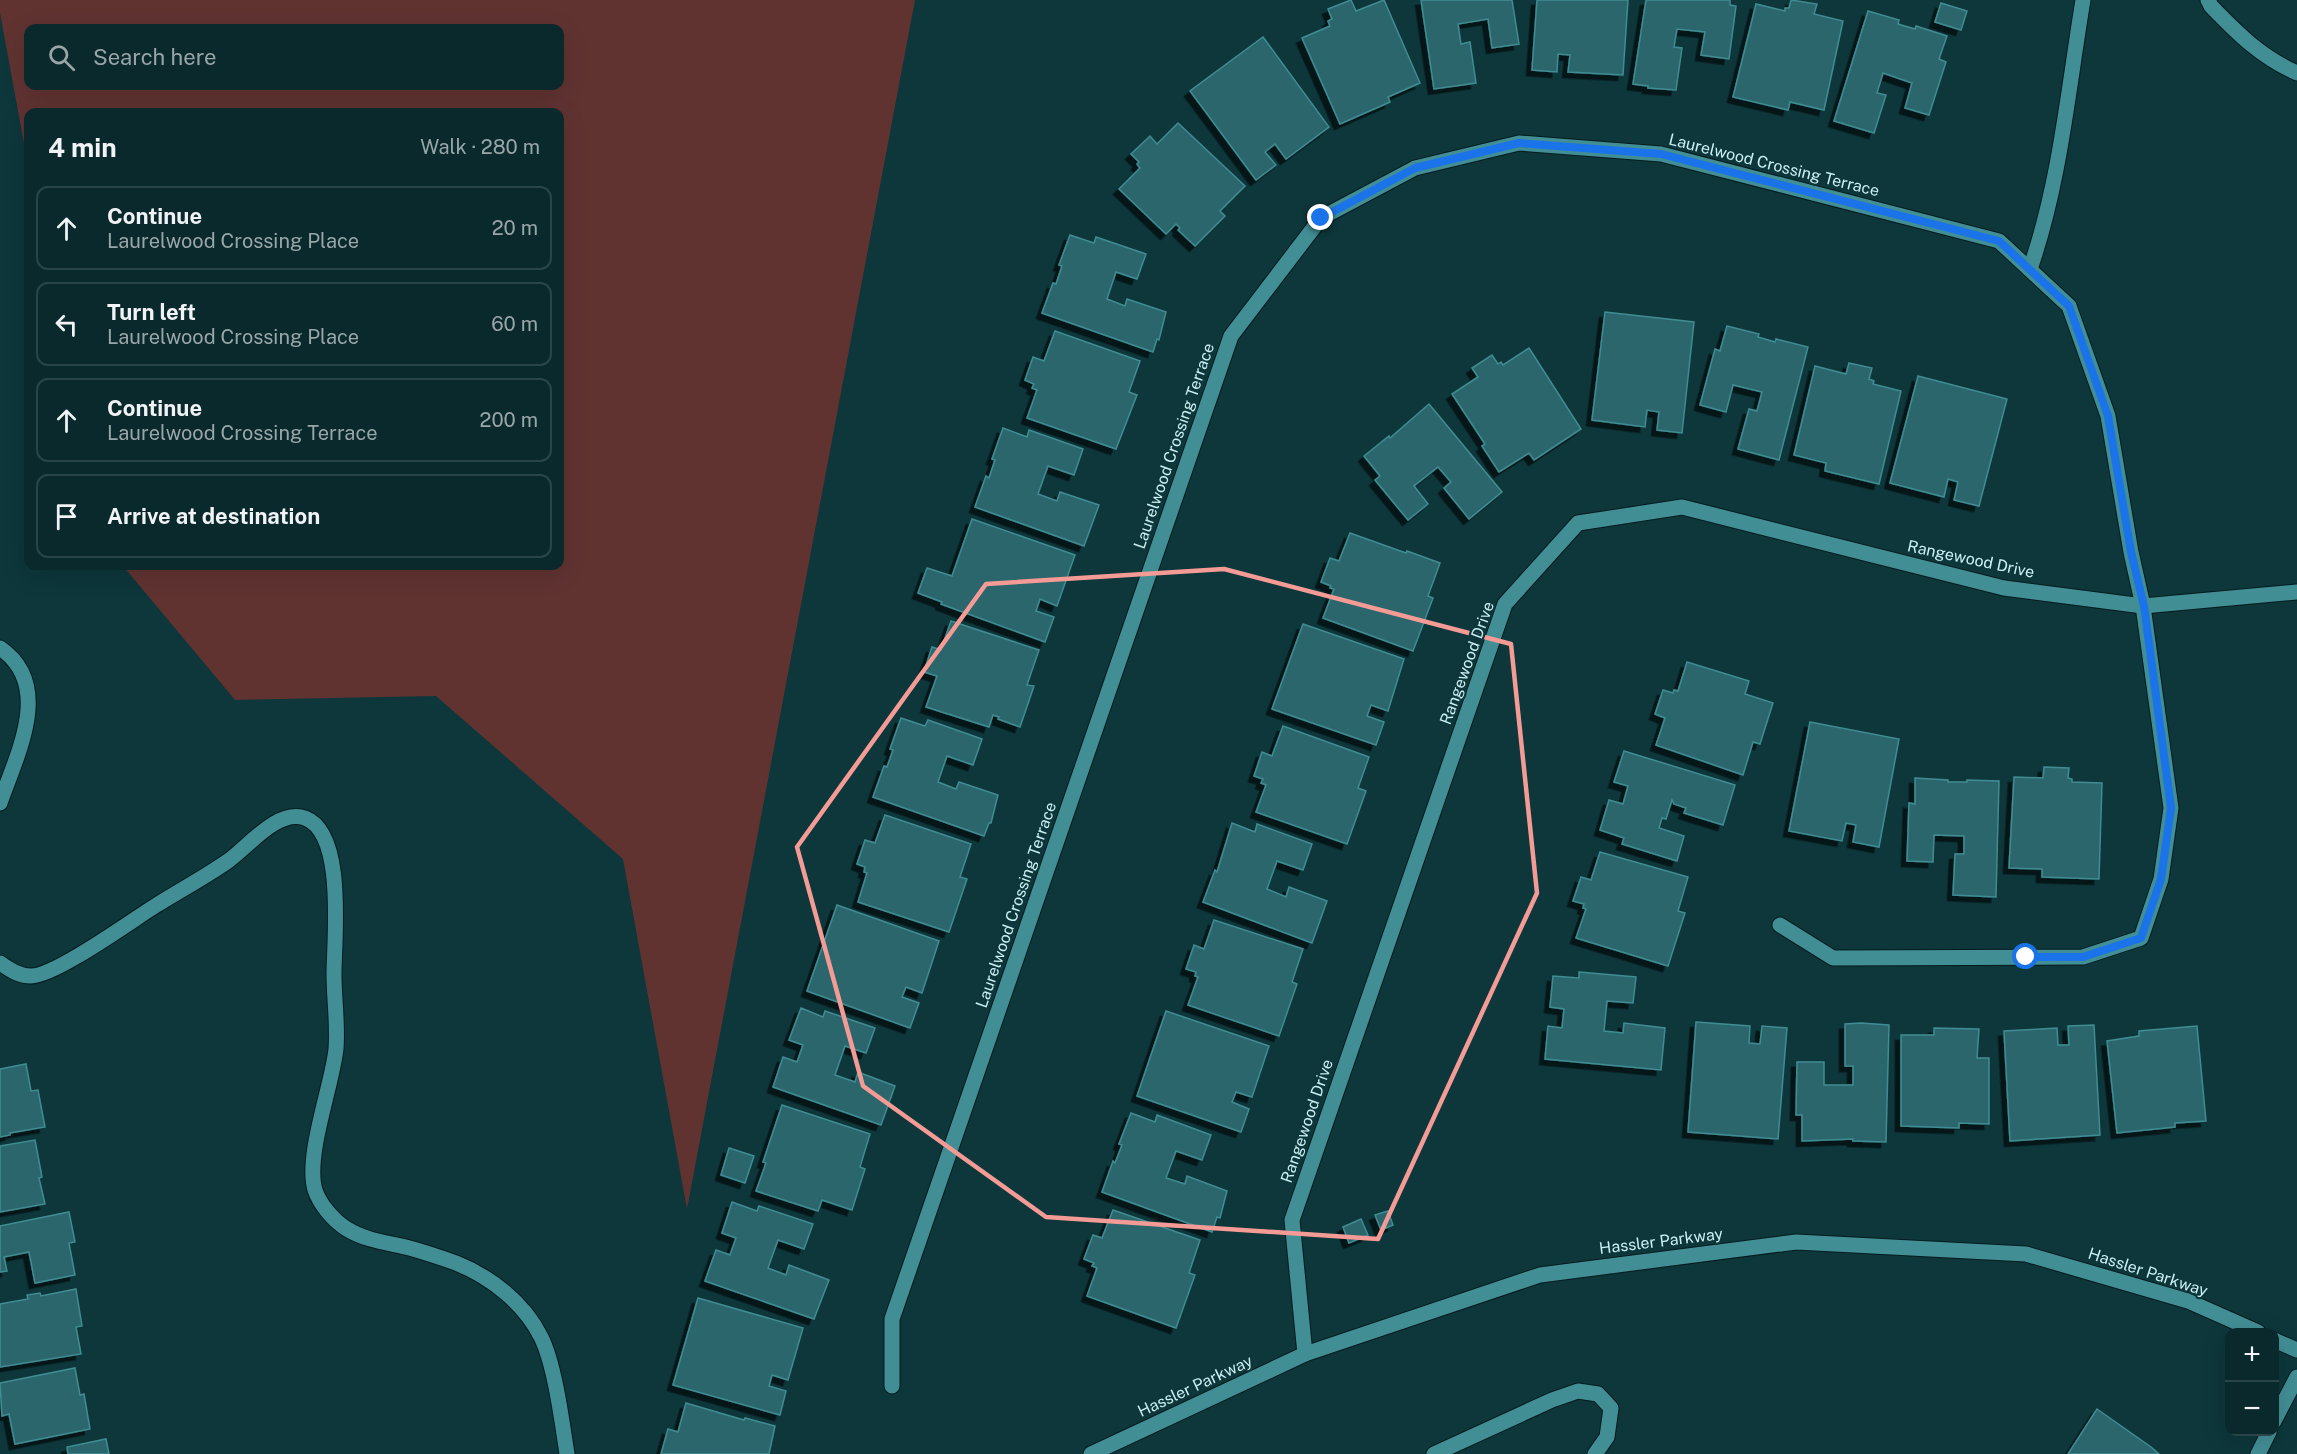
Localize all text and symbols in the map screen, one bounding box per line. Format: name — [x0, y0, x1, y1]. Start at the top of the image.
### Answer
search box — [24, 24, 564, 90]
icon: search — [45, 41, 78, 74]
text: Search here — [93, 44, 217, 70]
street label: Laurelwood Crossing Terrace — [1667, 130, 1881, 200]
text: 4 min — [48, 132, 117, 163]
text: Walk · 280 m — [420, 135, 540, 159]
text: Continue — [107, 203, 202, 229]
route end — [1307, 204, 1333, 230]
icon: ahead — [50, 212, 83, 245]
text: 20 m — [492, 216, 538, 240]
text: Laurelwood Crossing Place — [107, 229, 359, 253]
text: Turn left — [107, 299, 196, 325]
icon: left — [50, 308, 83, 341]
text: 60 m — [491, 312, 538, 336]
text: Laurelwood Crossing Place — [107, 325, 359, 349]
street label: Laurelwood Crossing Terrace — [1130, 341, 1218, 551]
text: Continue — [107, 395, 202, 421]
icon: ahead — [50, 404, 83, 437]
text: 200 m — [480, 408, 538, 432]
text: Laurelwood Crossing Terrace — [107, 421, 378, 445]
icon: arrive — [50, 500, 83, 533]
text: Arrive at destination — [107, 503, 320, 529]
street label: Rangewood Drive — [1906, 536, 2036, 582]
street label: Rangewood Drive — [1436, 599, 1498, 727]
street label: Laurelwood Crossing Terrace — [972, 800, 1060, 1010]
route start — [2012, 943, 2038, 969]
street label: Rangewood Drive — [1277, 1057, 1337, 1185]
street label: Hassler Parkway — [1598, 1224, 1724, 1258]
street label: Hassler Parkway — [2086, 1244, 2211, 1300]
map controls — [2225, 1328, 2279, 1436]
button: + — [2225, 1328, 2279, 1382]
street label: Hassler Parkway — [1135, 1351, 1256, 1421]
button: − — [2225, 1382, 2279, 1436]

